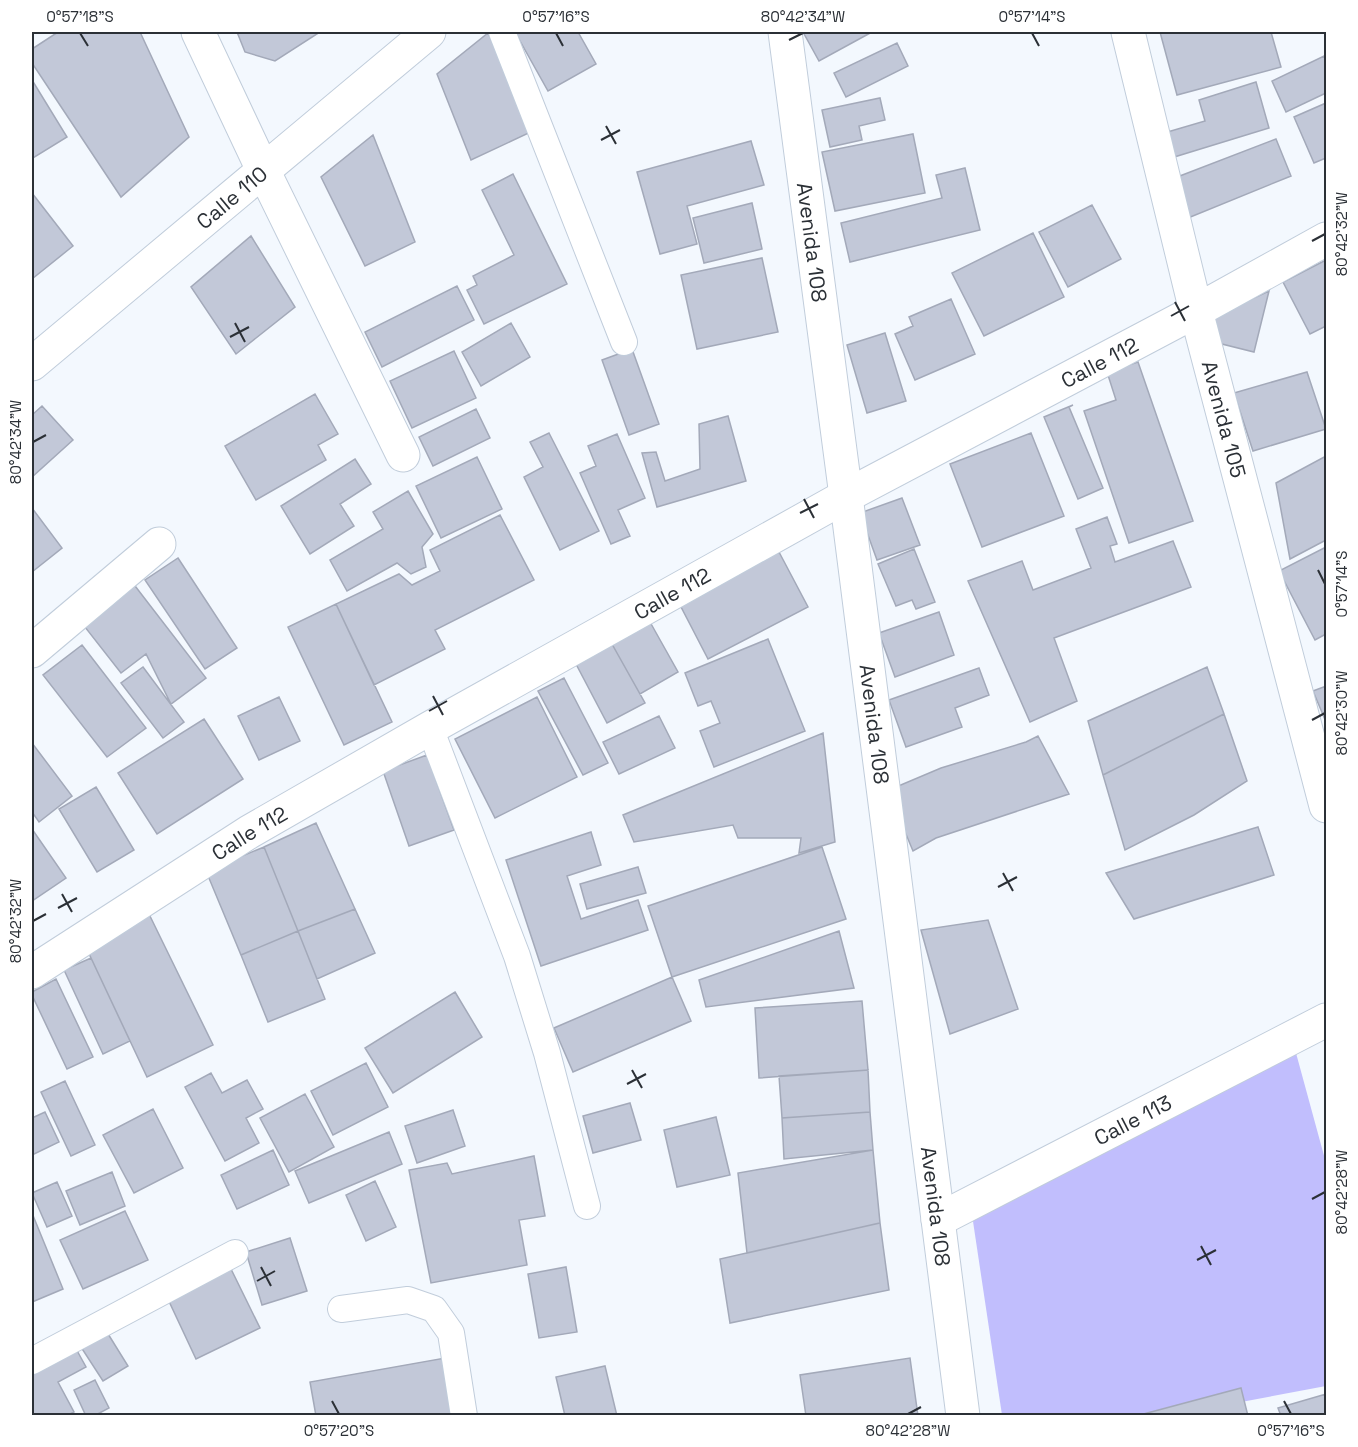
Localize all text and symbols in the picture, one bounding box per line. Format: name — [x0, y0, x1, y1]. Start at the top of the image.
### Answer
text: 0°57'18"S — [46, 7, 114, 26]
text: 0°57'16"S — [522, 7, 590, 26]
text: 80°42'34"W — [761, 7, 845, 26]
text: 0°57'14"S — [998, 7, 1066, 26]
street label: Calle 110 — [190, 160, 273, 235]
street label: Avenida 108 — [791, 181, 834, 304]
text: 80°42'32"W — [1332, 192, 1351, 276]
street label: Calle 112 — [1056, 330, 1143, 394]
street label: Avenida 105 — [1196, 358, 1253, 481]
text: 80°42'34"W — [6, 400, 25, 484]
text: 0°57'14"S — [1332, 550, 1351, 618]
street label: Calle 112 — [629, 561, 715, 625]
street label: Avenida 108 — [854, 663, 896, 786]
text: 80°42'30"W — [1332, 670, 1351, 756]
street label: Calle 112 — [206, 800, 292, 866]
text: 80°42'32"W — [6, 879, 25, 963]
street label: Calle 113 — [1089, 1088, 1176, 1151]
street label: Avenida 108 — [915, 1145, 957, 1268]
text: 80°42'28"W — [1332, 1150, 1351, 1234]
text: 0°57'20"S — [304, 1421, 374, 1440]
text: 80°42'28"W — [866, 1421, 950, 1440]
text: 0°57'16"S — [1257, 1421, 1325, 1440]

